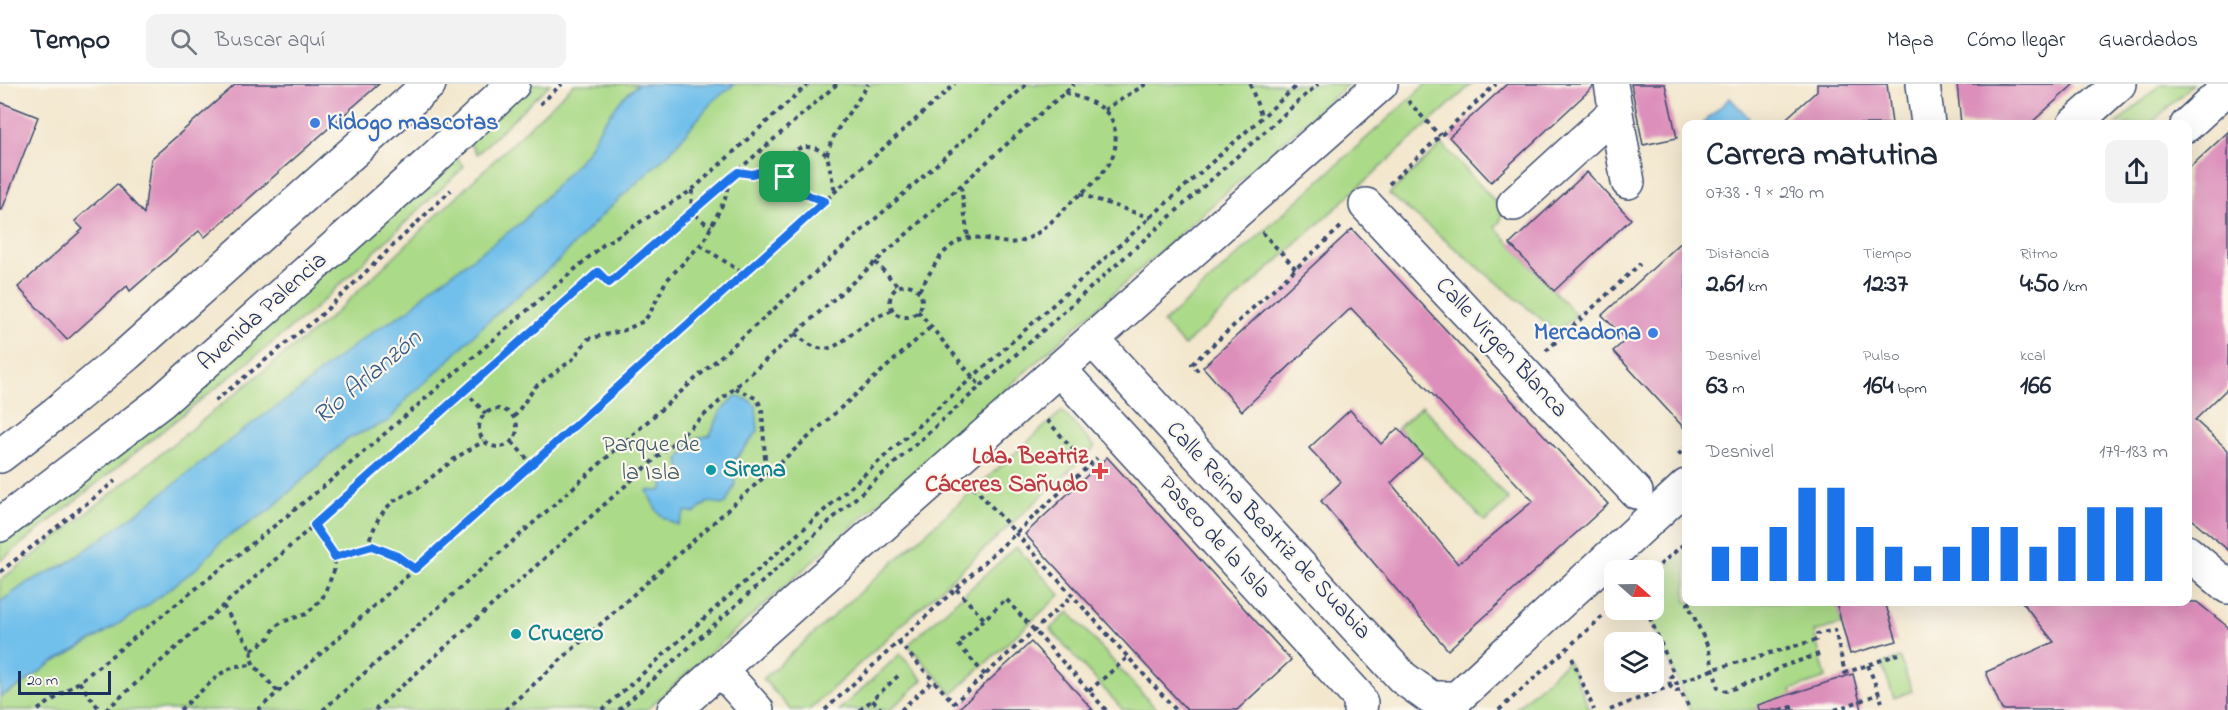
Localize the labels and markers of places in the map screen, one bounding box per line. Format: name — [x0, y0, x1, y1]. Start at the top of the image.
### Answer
place label: Kidogo mascotas — [327, 106, 498, 142]
marker: Kidogo mascotas — [308, 116, 322, 130]
pin — [759, 151, 810, 202]
place label: Mercadona — [1534, 316, 1641, 351]
marker: Mercadona — [1646, 326, 1660, 340]
place label: Lda. Beatriz Cáceres Sañudo — [925, 440, 1089, 503]
place label: Sirena — [723, 453, 786, 488]
marker: Sirena — [704, 463, 718, 477]
marker: Lda. Beatriz Cáceres Sañudo — [1093, 464, 1107, 478]
place label: Crucero — [528, 617, 604, 652]
marker: Crucero — [509, 627, 523, 641]

